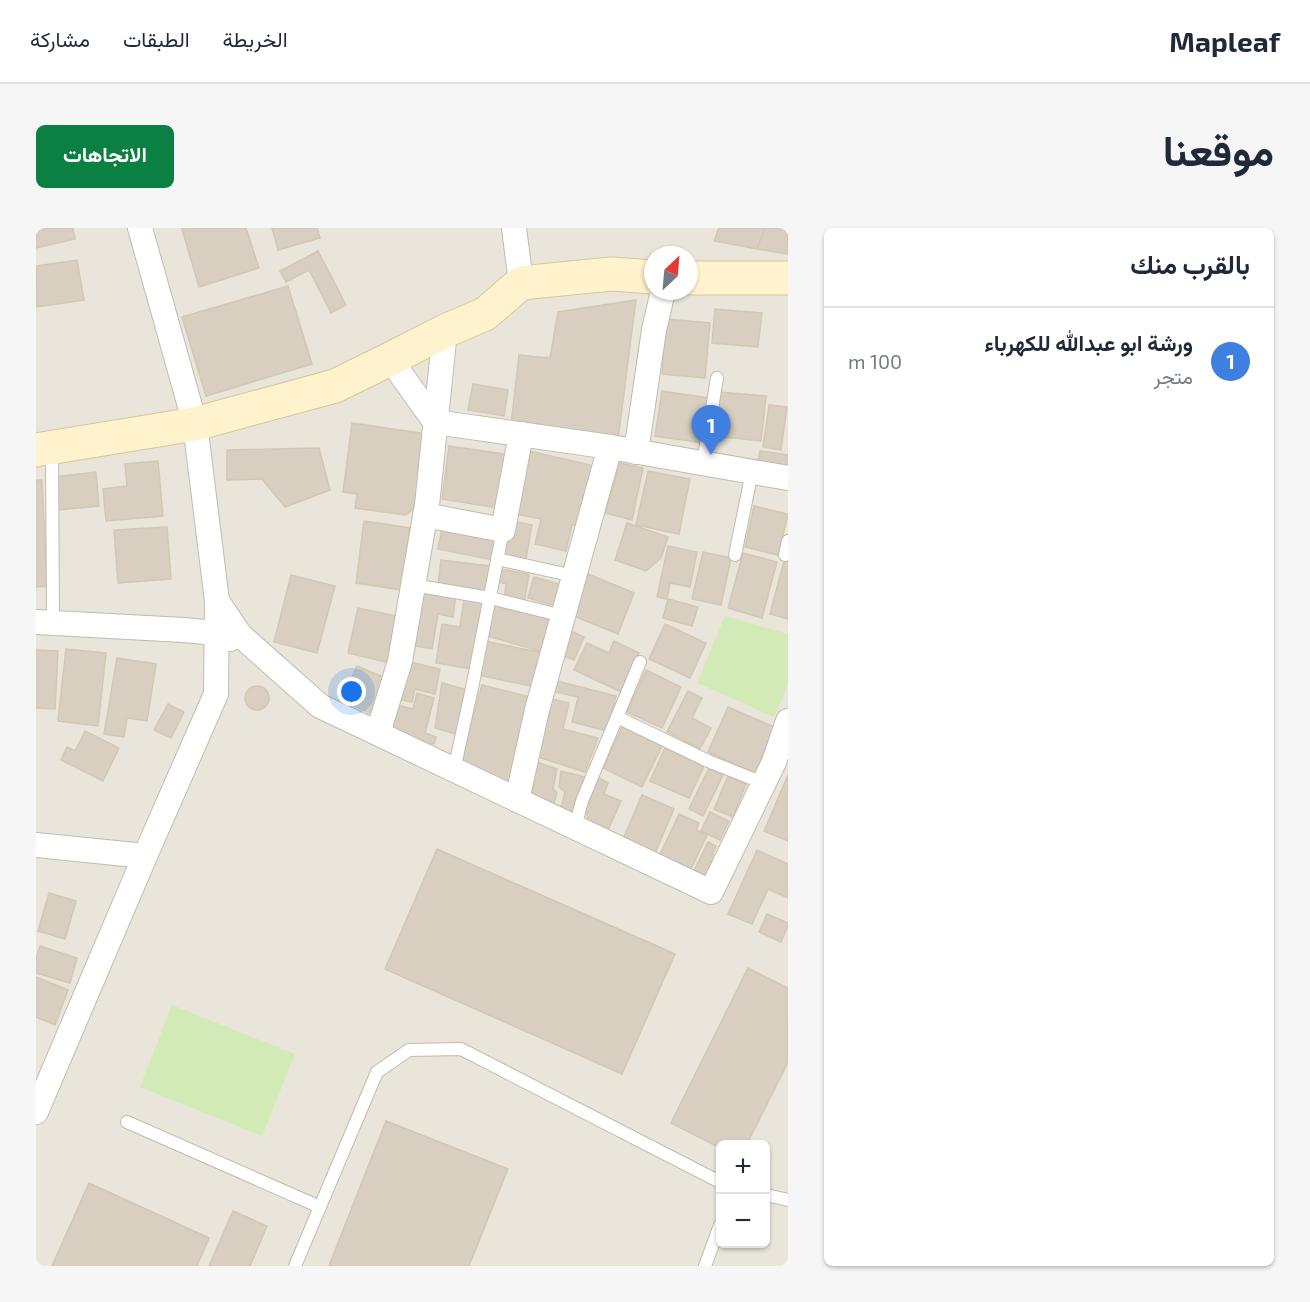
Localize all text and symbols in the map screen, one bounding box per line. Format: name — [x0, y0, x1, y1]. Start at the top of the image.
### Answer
text: Mapleaf — [1169, 24, 1280, 58]
text: مشاركة — [30, 26, 90, 51]
text: الطبقات — [123, 26, 190, 51]
text: الخريطة — [223, 26, 288, 51]
text: موقعنا — [1163, 124, 1274, 174]
button: الاتجاهات — [36, 125, 174, 188]
north arrow — [644, 246, 698, 300]
text: بالقرب منك — [1130, 248, 1250, 279]
text: ورشة ابو عبدالله للكهرباء — [984, 329, 1193, 355]
text: 100 m — [848, 349, 902, 373]
text: 1 — [1226, 349, 1235, 373]
text: متجر — [1154, 364, 1193, 388]
pin: 1 — [692, 406, 730, 455]
your location — [337, 677, 366, 706]
map controls — [716, 1140, 770, 1248]
button: + — [716, 1140, 770, 1194]
button: − — [716, 1194, 770, 1248]

